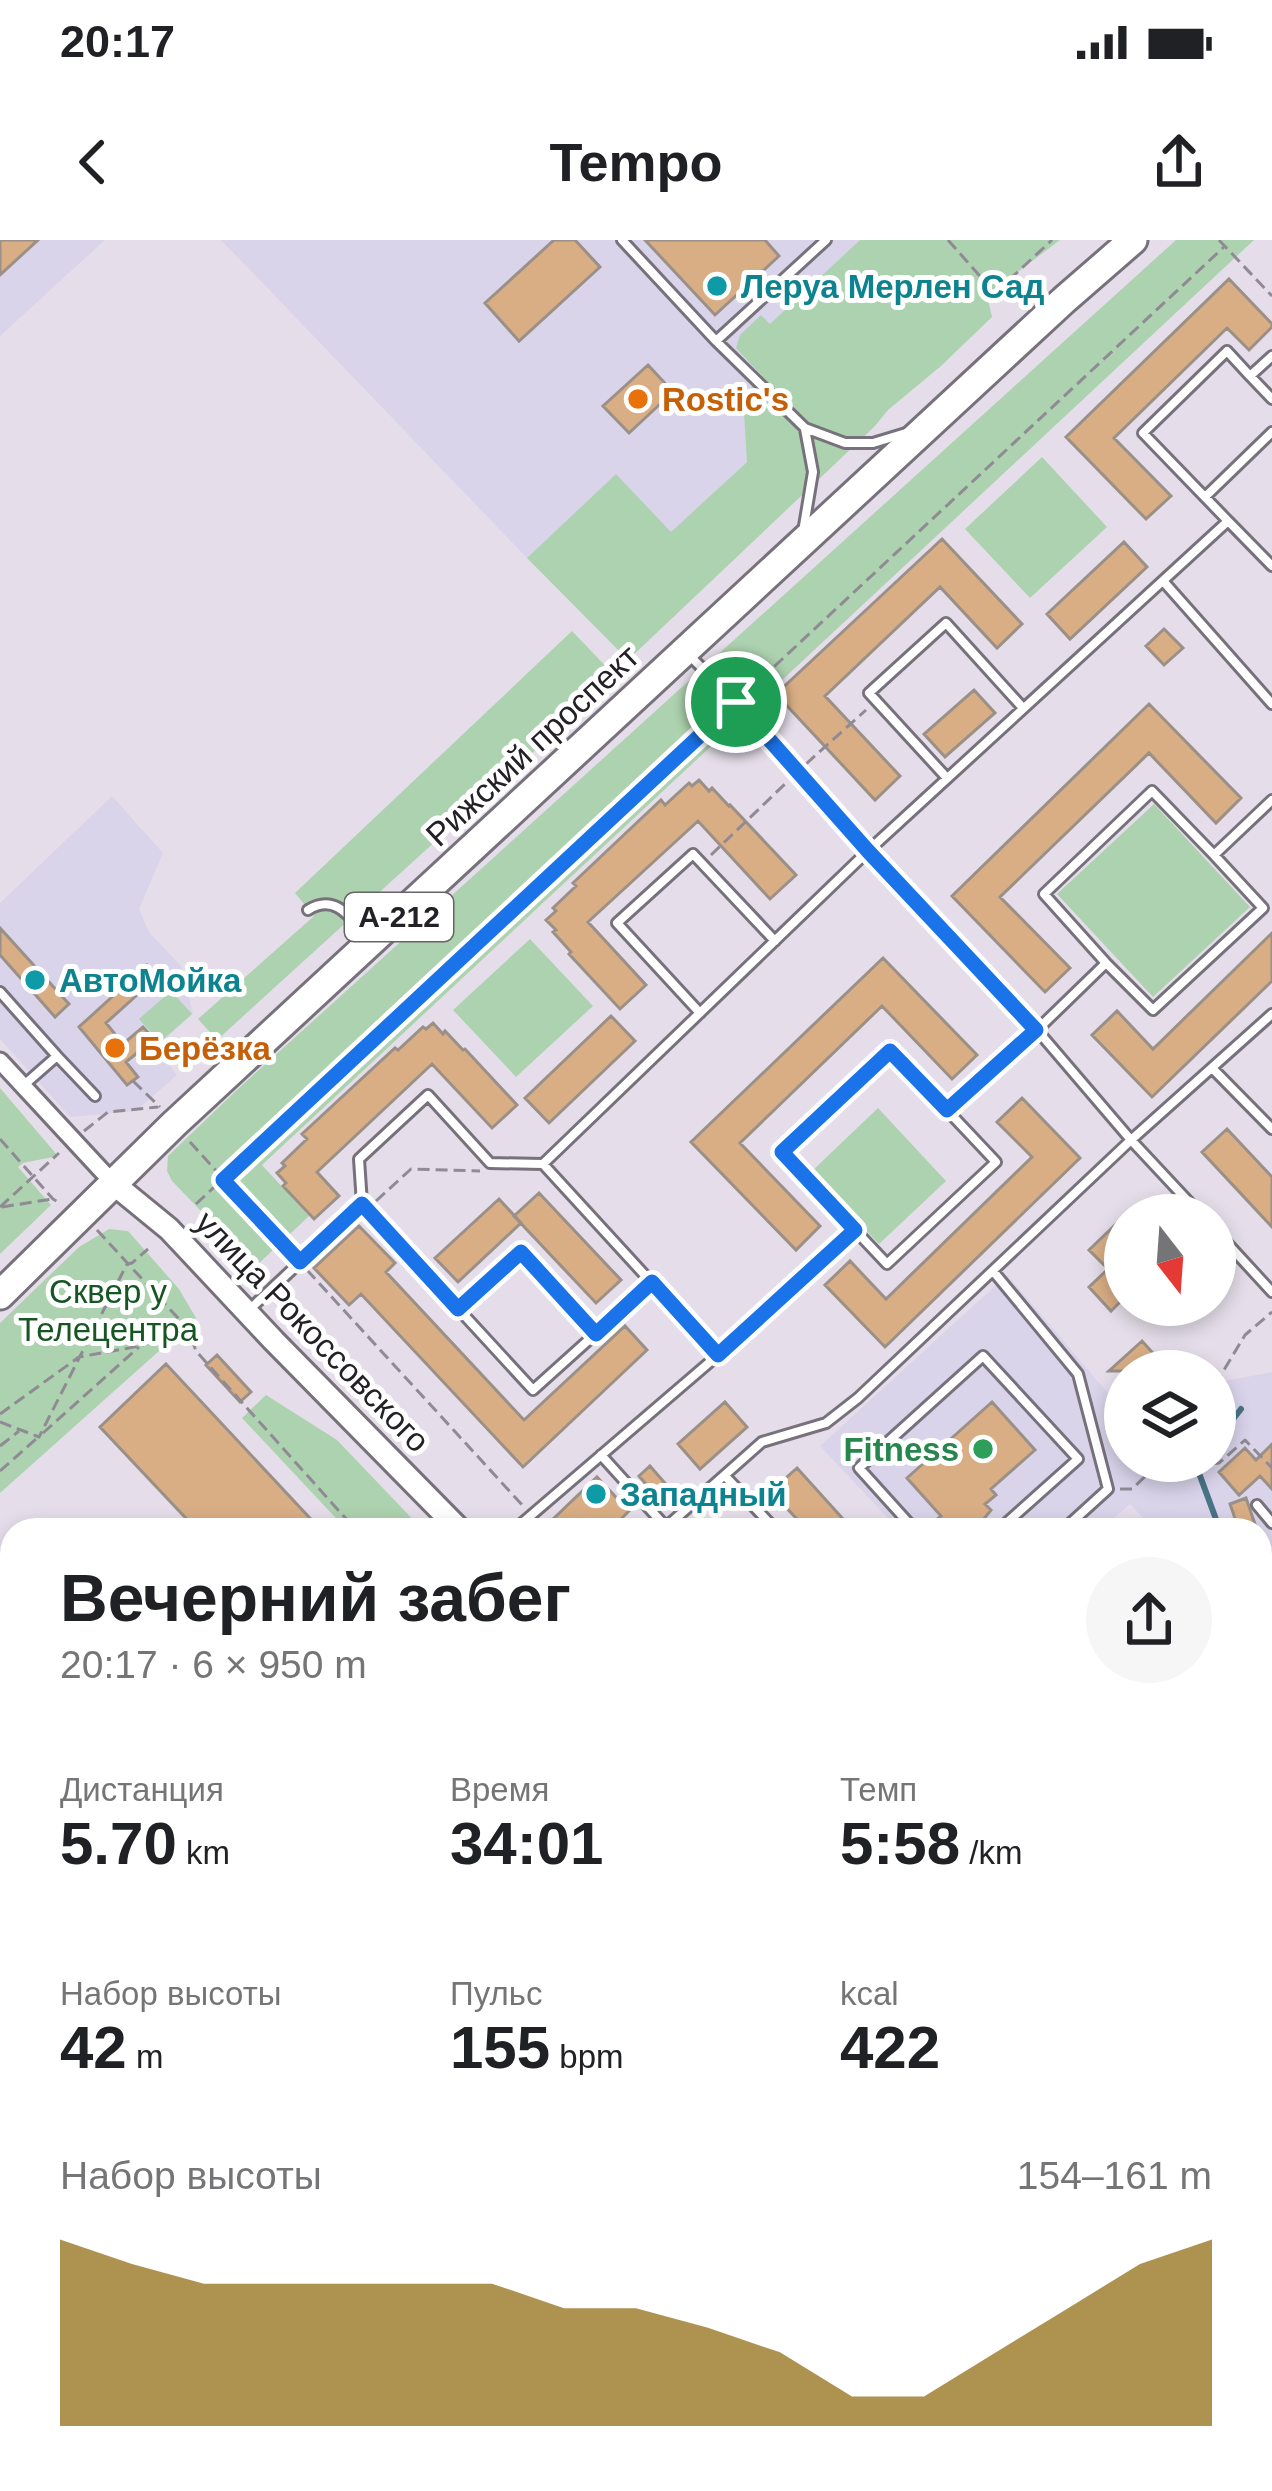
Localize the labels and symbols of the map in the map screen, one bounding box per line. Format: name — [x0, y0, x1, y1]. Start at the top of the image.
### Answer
place label: Леруа Мерлен Сад — [741, 268, 1044, 305]
marker: Леруа Мерлен Сад — [704, 273, 730, 299]
place label: Rostic's — [662, 381, 789, 418]
marker: Rostic's — [625, 386, 651, 412]
street label: Рижский проспект — [419, 637, 646, 853]
pin — [685, 651, 787, 753]
road number: А-212 — [345, 893, 453, 941]
place label: АвтоМойка — [59, 962, 242, 999]
marker: АвтоМойка — [22, 967, 48, 993]
place label: Берёзка — [139, 1030, 272, 1067]
marker: Берёзка — [102, 1035, 128, 1061]
north arrow — [1104, 1194, 1236, 1326]
street label: улица Рокоссовского — [188, 1203, 437, 1459]
park label: Сквер у Телецентра — [18, 1273, 199, 1348]
place label: Fitness — [843, 1431, 959, 1468]
marker: Fitness — [970, 1436, 996, 1462]
place label: Западный — [620, 1476, 787, 1513]
marker: Западный — [583, 1481, 609, 1507]

